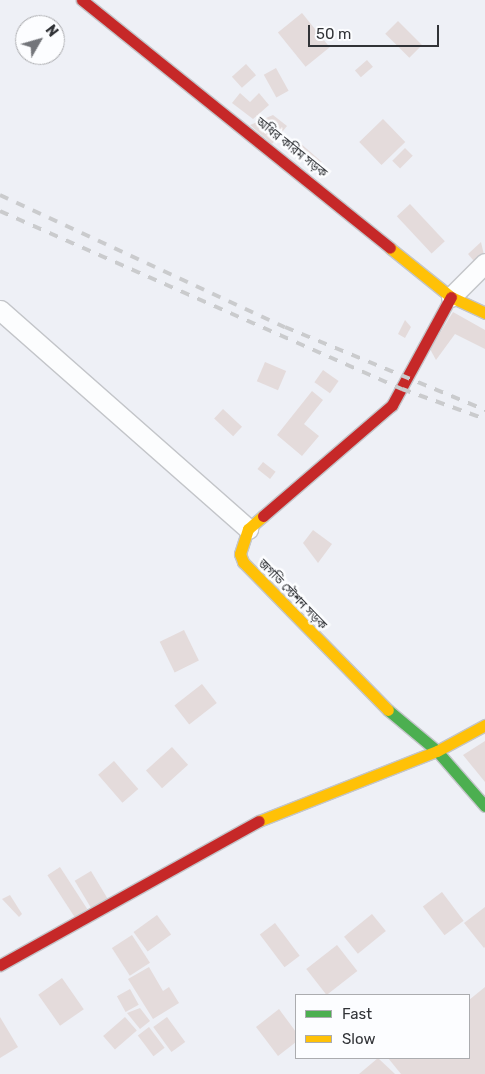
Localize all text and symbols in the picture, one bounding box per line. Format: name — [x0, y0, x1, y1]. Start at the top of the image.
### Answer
north arrow — [15, 15, 65, 65]
scale bar — [310, 15, 441, 47]
text: N — [42, 22, 61, 40]
text: 50 m — [316, 25, 351, 43]
street label: অধির করিম সড়ক — [253, 115, 329, 181]
street label: জগতি স্টেশন সড়ক — [255, 557, 329, 633]
legend — [295, 994, 470, 1059]
text: Fast — [342, 1005, 372, 1023]
text: Slow — [342, 1030, 375, 1048]

